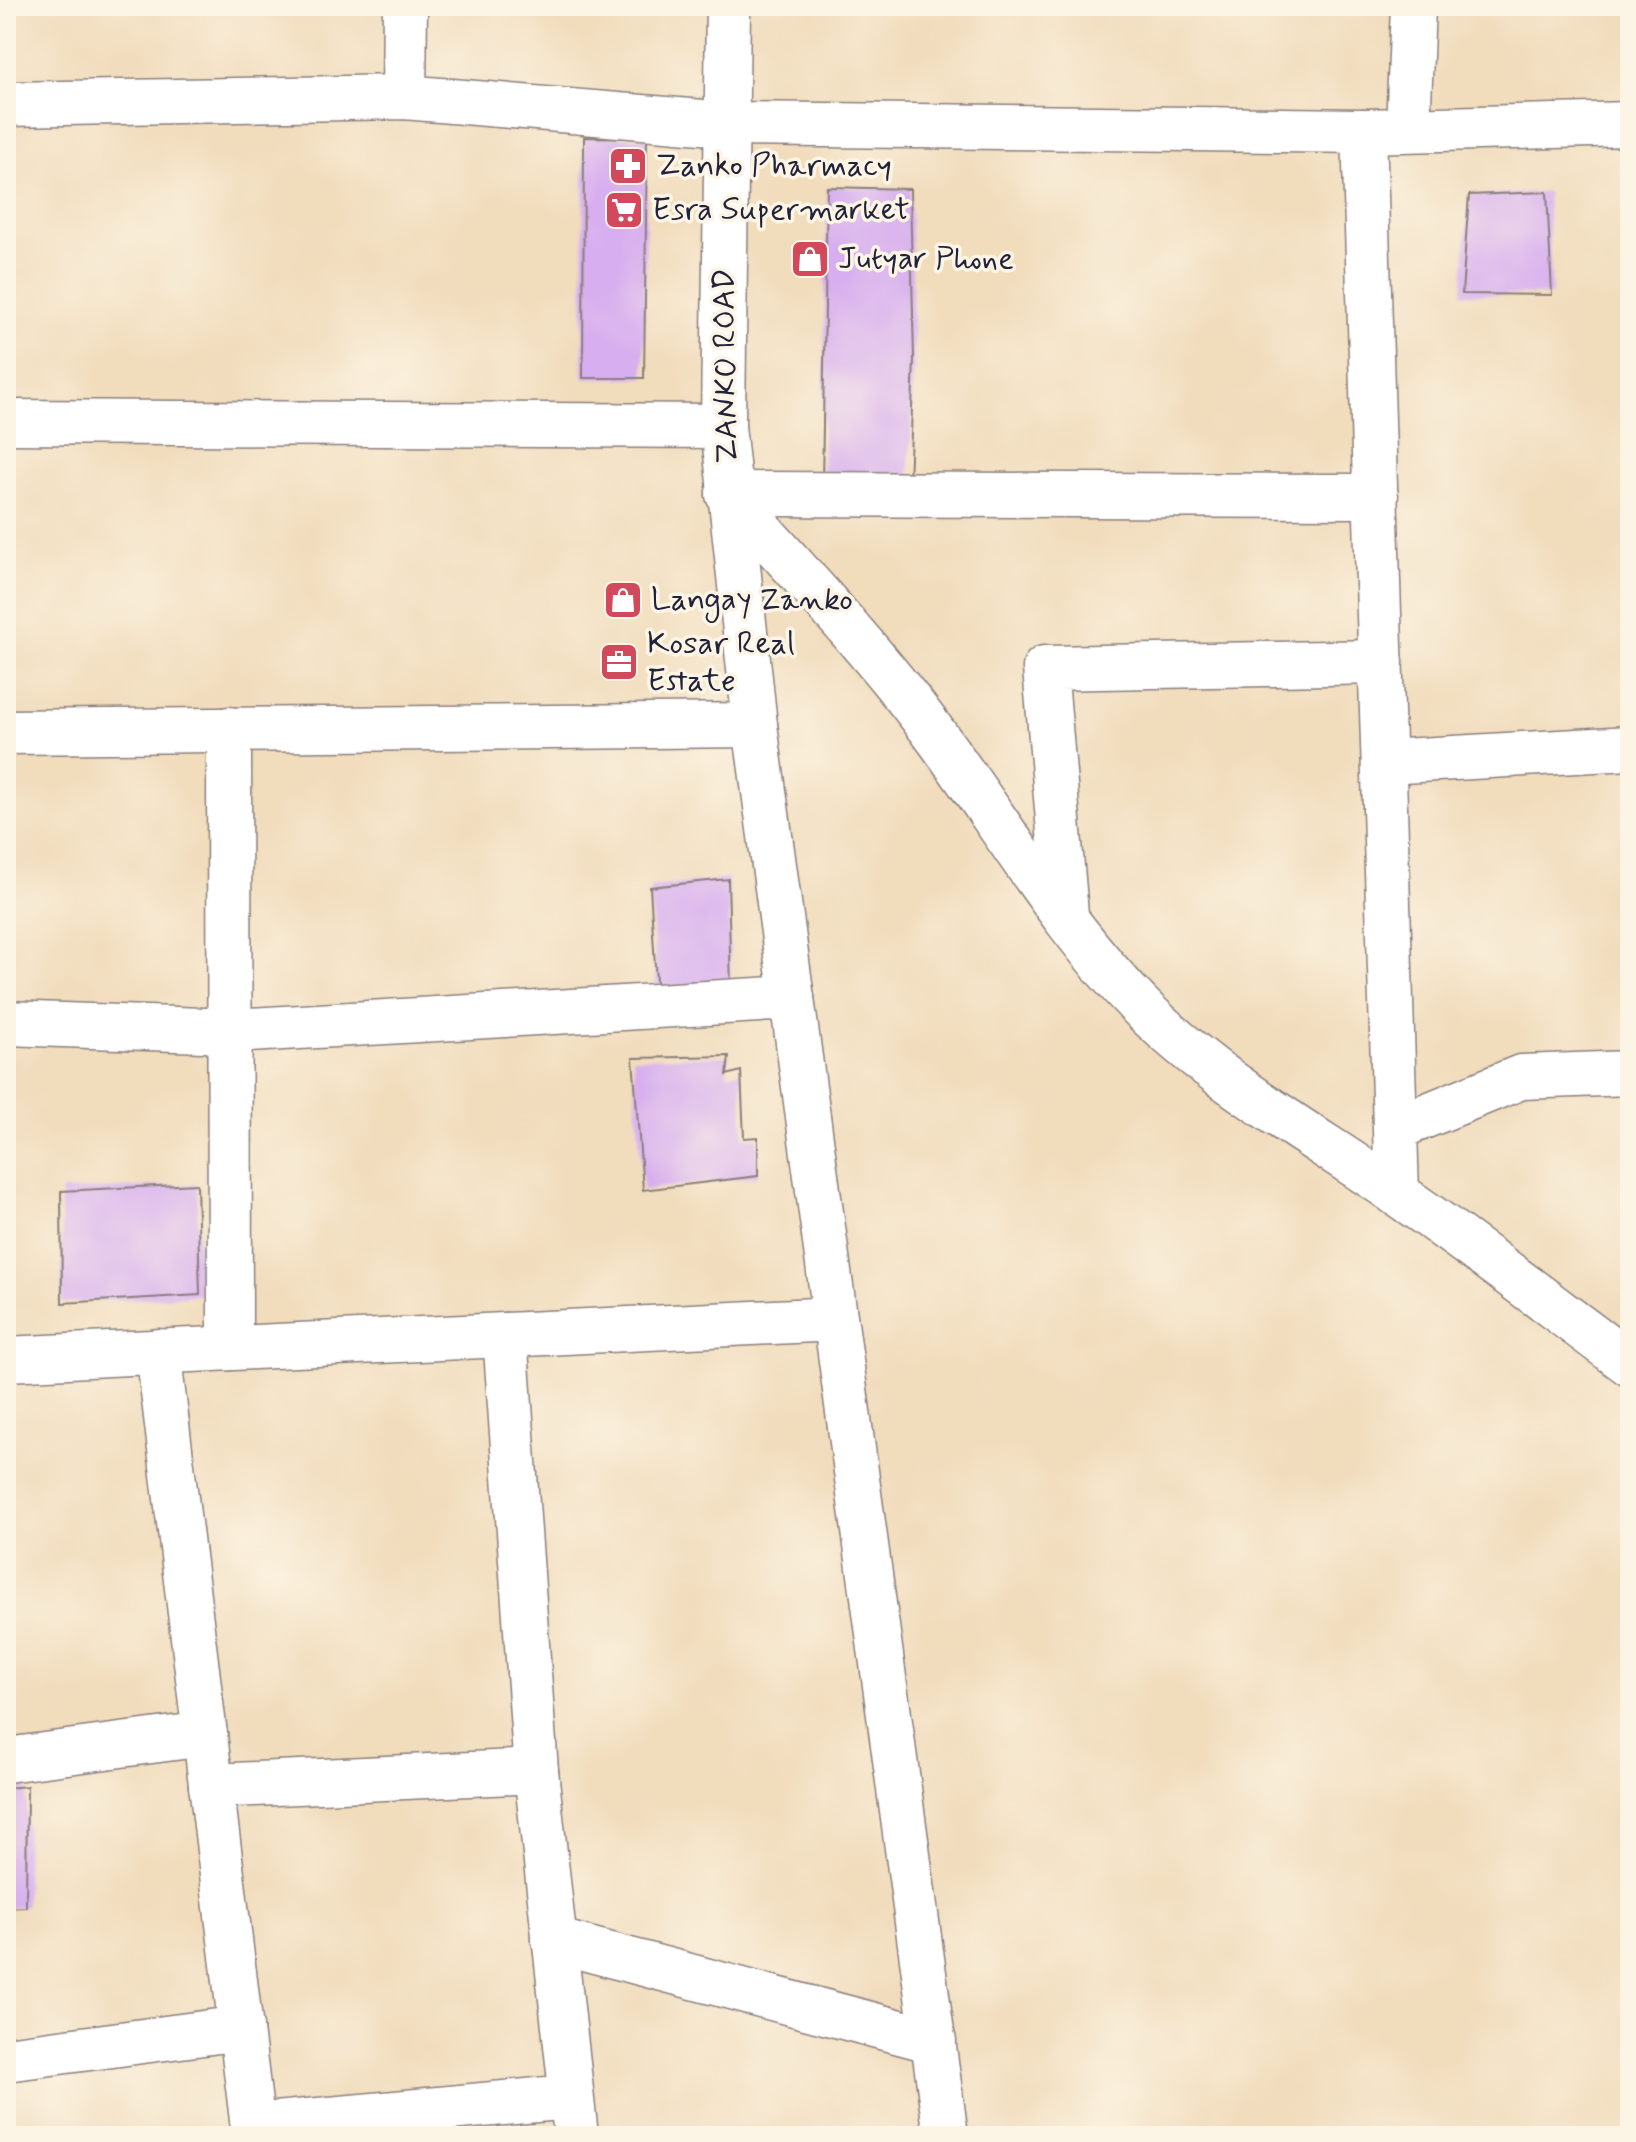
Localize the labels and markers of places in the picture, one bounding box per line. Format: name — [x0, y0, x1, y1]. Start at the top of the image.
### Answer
pharmacy icon: Zanko Pharmacy — [607, 145, 649, 187]
place label: Zanko Pharmacy — [656, 145, 892, 187]
supermarket icon: Esra Supermarket — [603, 189, 645, 231]
place label: Esra Supermarket — [652, 189, 910, 231]
shop icon: Jutyar Phone — [789, 238, 831, 280]
place label: Jutyar Phone — [838, 238, 1014, 280]
shop icon: Langay Zanko — [602, 579, 644, 621]
place label: Langay Zanko — [651, 579, 853, 623]
place label: Kosar Real Estate — [647, 623, 795, 702]
office icon: Kosar Real Estate — [598, 641, 640, 683]

